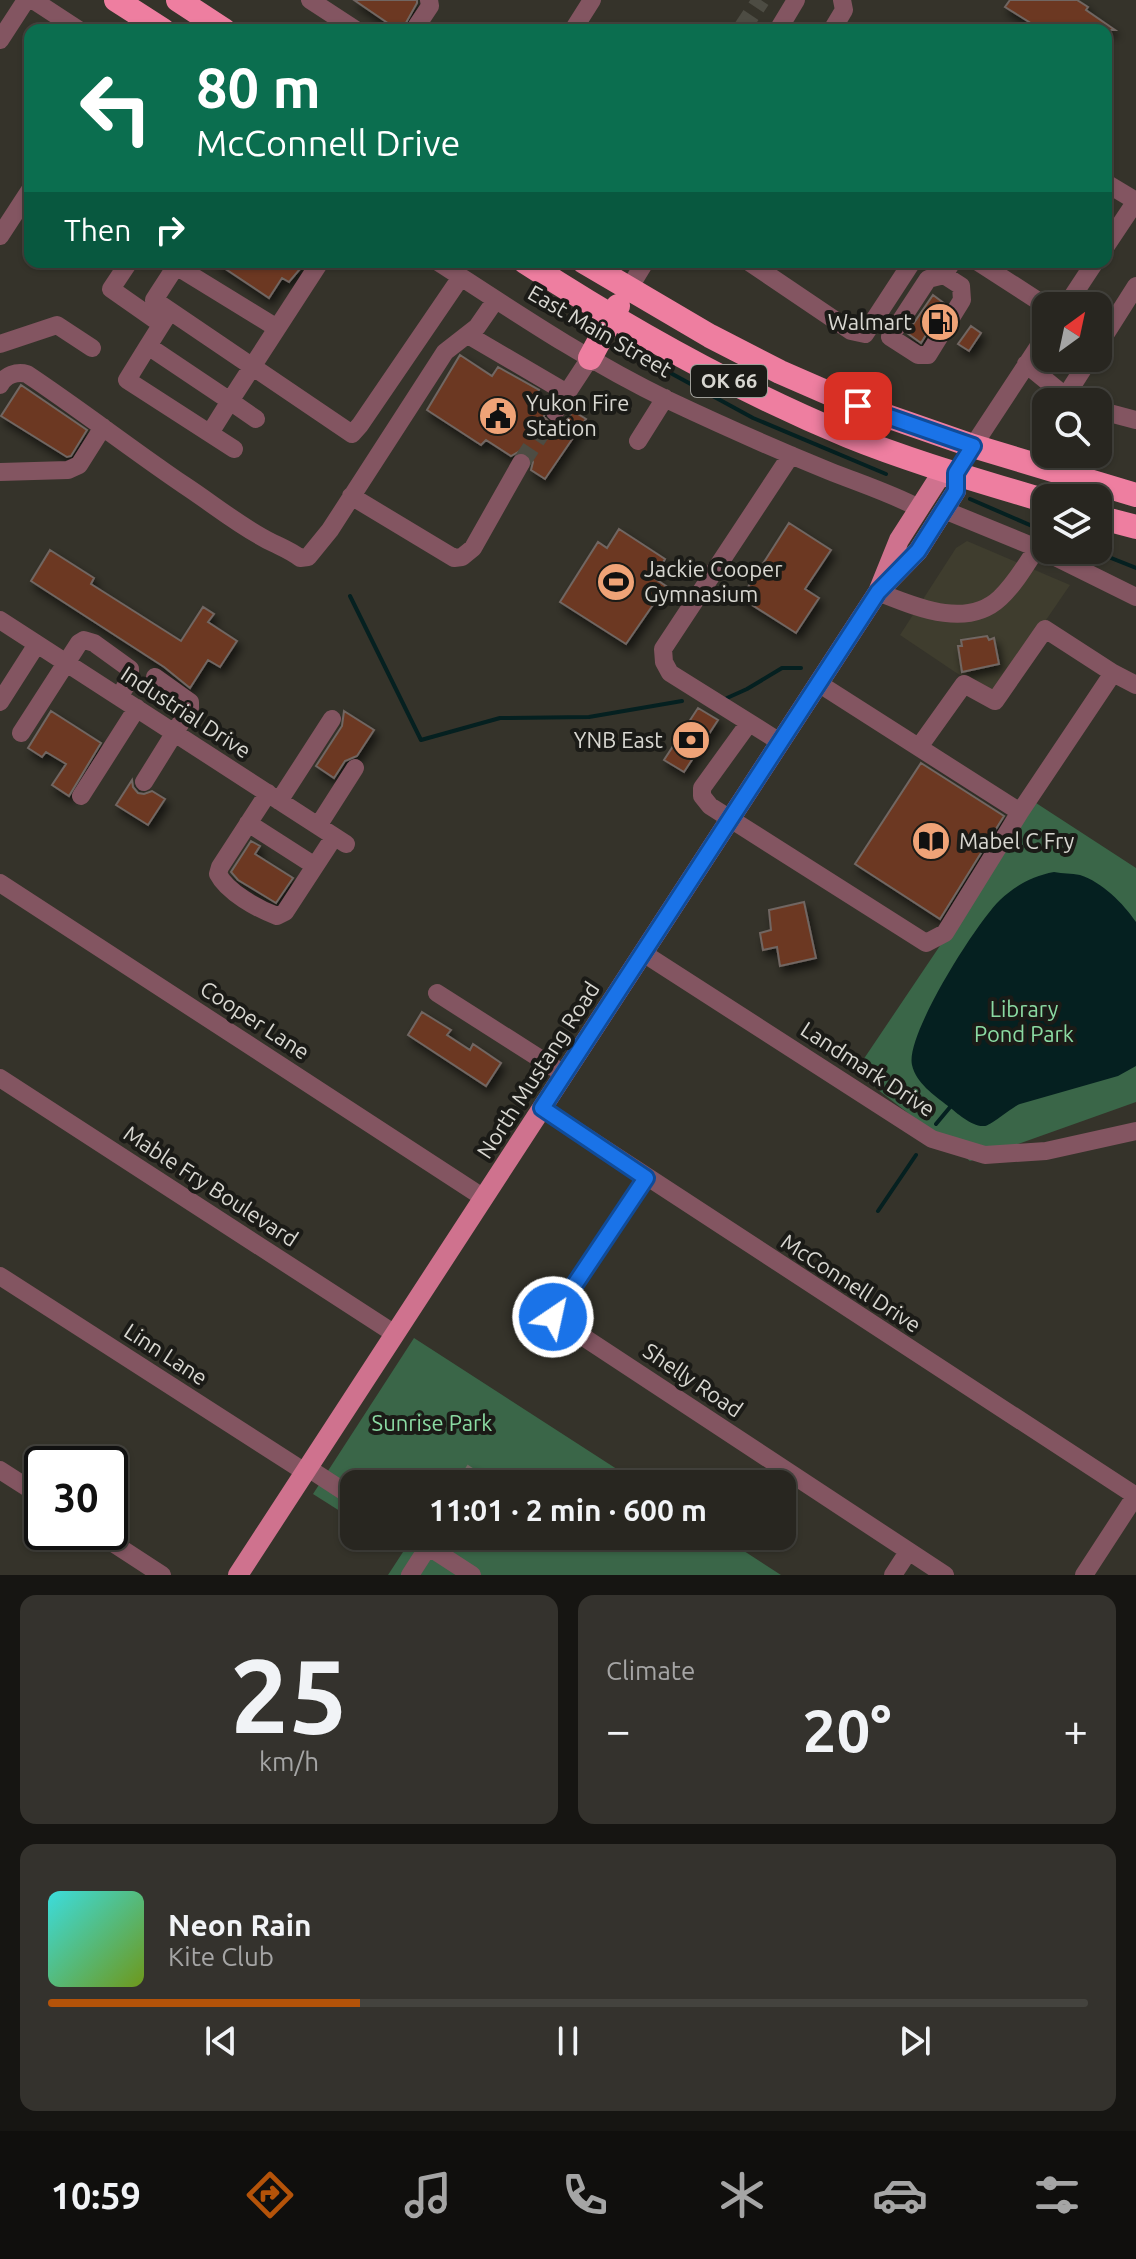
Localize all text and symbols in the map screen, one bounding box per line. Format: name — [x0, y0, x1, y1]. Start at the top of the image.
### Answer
icon: left — [64, 56, 168, 160]
text: 80 m — [196, 56, 321, 119]
text: McConnell Drive — [196, 122, 460, 163]
icon: right — [148, 208, 192, 252]
text: Then — [64, 213, 132, 247]
street label: East Main Street — [524, 279, 677, 382]
north arrow — [1032, 292, 1112, 372]
map controls — [1032, 292, 1112, 564]
fuel station icon: Walmart — [919, 301, 961, 343]
place label: Walmart — [828, 309, 912, 334]
road number: OK 66 — [691, 365, 767, 397]
pin — [824, 372, 892, 440]
icon: arrive — [836, 384, 880, 428]
button: search — [1032, 388, 1112, 468]
place label: Yukon Fire Station — [526, 390, 629, 440]
public building icon: Yukon Fire Station — [477, 395, 519, 437]
button: layers — [1032, 484, 1112, 564]
place label: Jackie Cooper Gymnasium — [644, 556, 783, 606]
sports icon: Jackie Cooper Gymnasium — [595, 561, 637, 603]
street label: Industrial Drive — [117, 660, 256, 763]
bank icon: YNB East — [670, 719, 712, 761]
place label: YNB East — [574, 727, 663, 752]
library icon: Mabel C Fry — [910, 820, 952, 862]
place label: Mabel C Fry — [959, 828, 1075, 853]
street label: Cooper Lane — [196, 975, 314, 1064]
street label: North Mustang Road — [471, 977, 604, 1163]
park label: Library Pond Park — [974, 996, 1074, 1046]
street label: Landmark Drive — [797, 1016, 940, 1121]
street label: Mable Fry Boulevard — [120, 1120, 303, 1251]
street label: McConnell Drive — [777, 1228, 926, 1337]
position arrow — [511, 1275, 595, 1359]
street label: Linn Lane — [120, 1318, 212, 1390]
street label: Shelly Road — [639, 1337, 748, 1422]
park label: Sunrise Park — [372, 1410, 492, 1435]
speed limit sign: 30 — [24, 1446, 128, 1550]
text: 11:01 · 2 min · 600 m — [429, 1493, 707, 1527]
text: 25 — [230, 1636, 348, 1753]
text: Climate — [606, 1656, 695, 1685]
text: 20° — [803, 1696, 891, 1763]
text: − — [606, 1705, 631, 1754]
text: + — [1063, 1705, 1088, 1754]
text: km/h — [259, 1747, 319, 1776]
text: Neon Rain — [168, 1908, 312, 1942]
text: Kite Club — [168, 1942, 274, 1971]
icon: previous — [199, 2019, 243, 2063]
icon: pause — [546, 2019, 590, 2063]
icon: next — [893, 2019, 937, 2063]
icon: directions — [242, 2167, 298, 2223]
icon: music — [400, 2167, 456, 2223]
icon: phone — [557, 2167, 613, 2223]
icon: climate — [714, 2167, 770, 2223]
icon: car — [872, 2167, 928, 2223]
icon: filters — [1029, 2167, 1085, 2223]
text: 10:59 — [51, 2175, 141, 2216]

